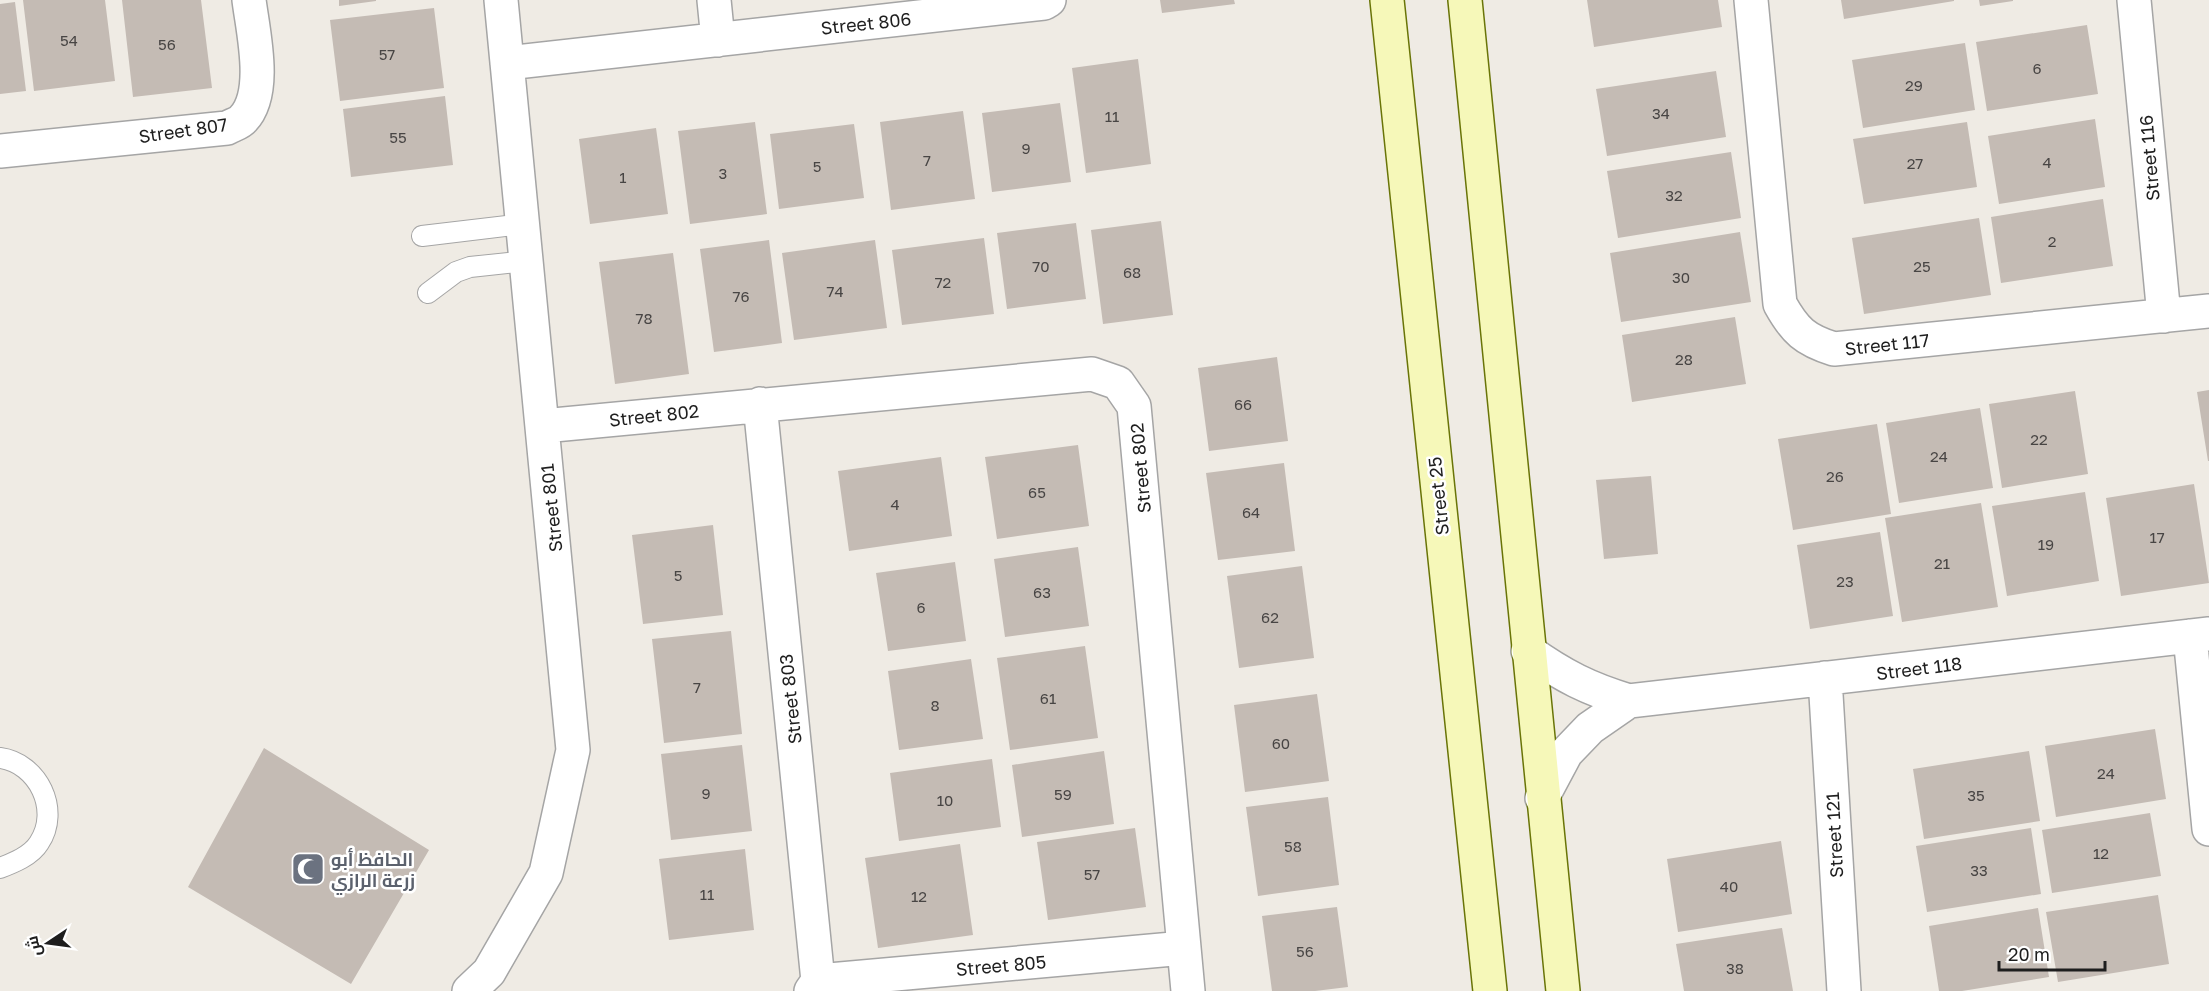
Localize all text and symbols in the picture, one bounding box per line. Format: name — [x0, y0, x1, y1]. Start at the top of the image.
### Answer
street label: Street 806 — [820, 7, 912, 39]
house number: 54 — [60, 31, 78, 49]
house number: 56 — [158, 35, 176, 53]
house number: 57 — [379, 45, 395, 63]
house number: 6 — [2032, 59, 2042, 77]
house number: 29 — [1905, 76, 1923, 94]
house number: 34 — [1652, 104, 1670, 122]
house number: 11 — [1105, 107, 1119, 125]
street label: Street 807 — [137, 113, 229, 147]
street label: Street 116 — [2134, 114, 2164, 202]
house number: 55 — [389, 128, 407, 146]
house number: 9 — [1021, 139, 1031, 157]
house number: 7 — [923, 151, 931, 169]
house number: 4 — [2042, 153, 2052, 171]
house number: 27 — [1907, 154, 1923, 172]
house number: 5 — [813, 157, 821, 175]
house number: 3 — [719, 164, 727, 182]
house number: 1 — [619, 168, 627, 186]
house number: 32 — [1665, 186, 1683, 204]
house number: 2 — [2048, 232, 2056, 250]
house number: 70 — [1032, 257, 1050, 275]
house number: 25 — [1913, 257, 1931, 275]
house number: 68 — [1123, 263, 1141, 281]
house number: 30 — [1672, 268, 1690, 286]
house number: 72 — [935, 273, 951, 291]
house number: 74 — [826, 282, 844, 300]
house number: 76 — [732, 287, 750, 305]
house number: 78 — [635, 309, 653, 327]
street label: Street 117 — [1844, 329, 1930, 359]
house number: 28 — [1675, 350, 1693, 368]
house number: 66 — [1234, 395, 1252, 413]
street label: Street 802 — [608, 399, 700, 431]
street label: Street 802 — [1125, 422, 1155, 514]
house number: 22 — [2030, 430, 2048, 448]
house number: 24 — [1930, 447, 1948, 465]
street label: Street 25 — [1423, 456, 1453, 536]
street label: Street 801 — [535, 463, 567, 553]
house number: 26 — [1826, 467, 1844, 485]
house number: 65 — [1028, 483, 1046, 501]
house number: 4 — [890, 495, 900, 513]
house number: 64 — [1242, 503, 1260, 521]
house number: 17 — [2149, 528, 2165, 546]
house number: 19 — [2038, 535, 2054, 553]
house number: 21 — [1934, 554, 1950, 572]
house number: 5 — [674, 566, 682, 584]
house number: 23 — [1836, 572, 1854, 590]
house number: 63 — [1033, 583, 1051, 601]
house number: 6 — [916, 598, 926, 616]
house number: 62 — [1261, 608, 1279, 626]
street label: Street 118 — [1875, 652, 1963, 684]
street label: Street 803 — [774, 653, 806, 745]
house number: 7 — [693, 678, 701, 696]
house number: 61 — [1040, 689, 1056, 707]
house number: 8 — [930, 696, 940, 714]
house number: 60 — [1272, 734, 1290, 752]
house number: 24 — [2097, 764, 2115, 782]
house number: 9 — [701, 784, 711, 802]
house number: 59 — [1054, 785, 1072, 803]
house number: 35 — [1967, 786, 1985, 804]
house number: 10 — [937, 791, 953, 809]
street label: Street 121 — [1821, 791, 1847, 878]
house number: 58 — [1284, 837, 1302, 855]
house number: 12 — [2093, 844, 2109, 862]
place label: الحافظ أبو زرعة الرازي — [331, 847, 415, 895]
mosque icon: الحافظ أبو زرعة الرازي — [290, 851, 326, 887]
house number: 33 — [1970, 861, 1988, 879]
house number: 57 — [1084, 865, 1100, 883]
house number: 40 — [1720, 877, 1738, 895]
house number: 11 — [700, 885, 714, 903]
house number: 12 — [911, 887, 927, 905]
north arrow — [18, 913, 78, 973]
text: ش — [21, 934, 45, 959]
scale bar — [1999, 934, 2106, 972]
house number: 56 — [1296, 942, 1314, 960]
text: 20 m — [2008, 943, 2050, 965]
street label: Street 805 — [955, 950, 1047, 980]
house number: 38 — [1726, 959, 1744, 977]

